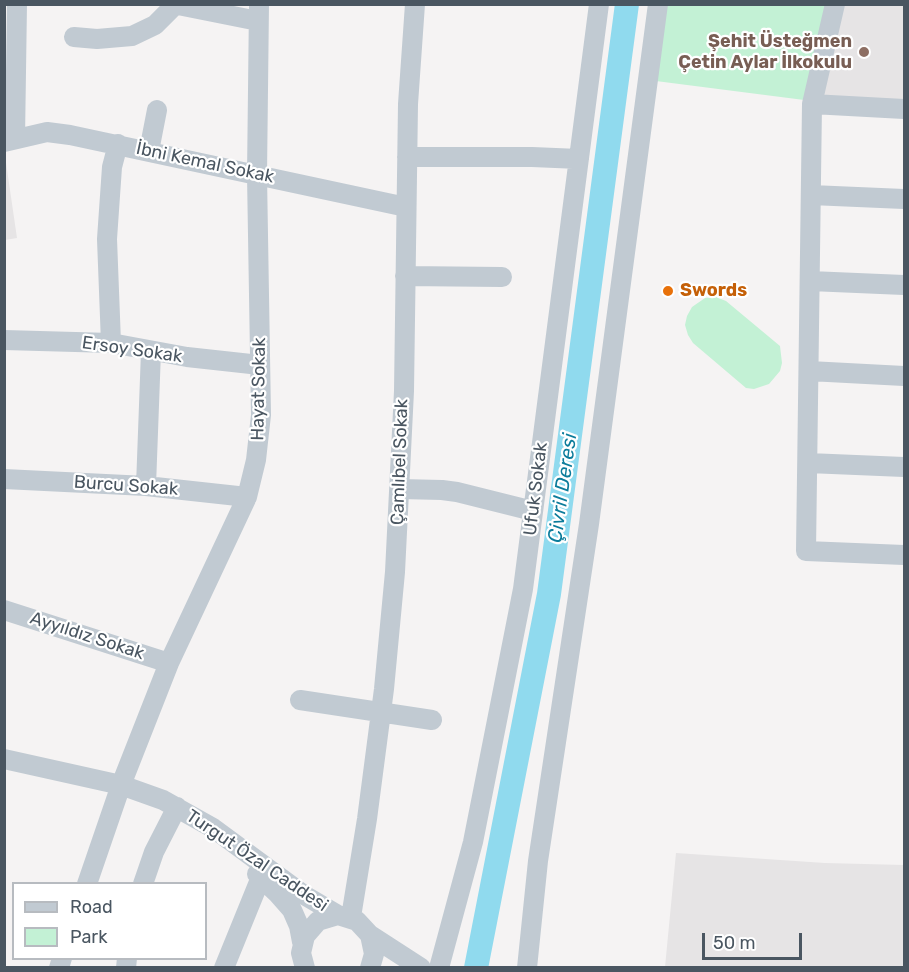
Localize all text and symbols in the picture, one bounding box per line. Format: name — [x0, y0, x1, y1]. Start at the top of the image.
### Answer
place label: Şehit Üsteğmen Çetin Aylar İlkokulu — [678, 31, 852, 74]
marker: Şehit Üsteğmen Çetin Aylar İlkokulu — [857, 45, 871, 59]
street label: İbni Kemal Sokak — [134, 138, 276, 188]
place label: Swords — [680, 280, 747, 302]
marker: Swords — [661, 284, 675, 298]
street label: Ersoy Sokak — [80, 332, 184, 368]
street label: Hayat Sokak — [247, 337, 271, 441]
street label: Çamlıbel Sokak — [387, 399, 413, 525]
water label: Çivril Deresi — [543, 432, 583, 544]
street label: Ufuk Sokak — [520, 441, 552, 537]
street label: Burcu Sokak — [73, 472, 179, 500]
street label: Ayyıldız Sokak — [27, 607, 147, 665]
street label: Turgut Özal Caddesi — [182, 805, 332, 917]
legend — [12, 882, 207, 960]
text: Road — [70, 896, 113, 918]
scale bar — [705, 921, 806, 959]
text: Park — [70, 926, 107, 948]
text: 50 m — [713, 932, 756, 954]

